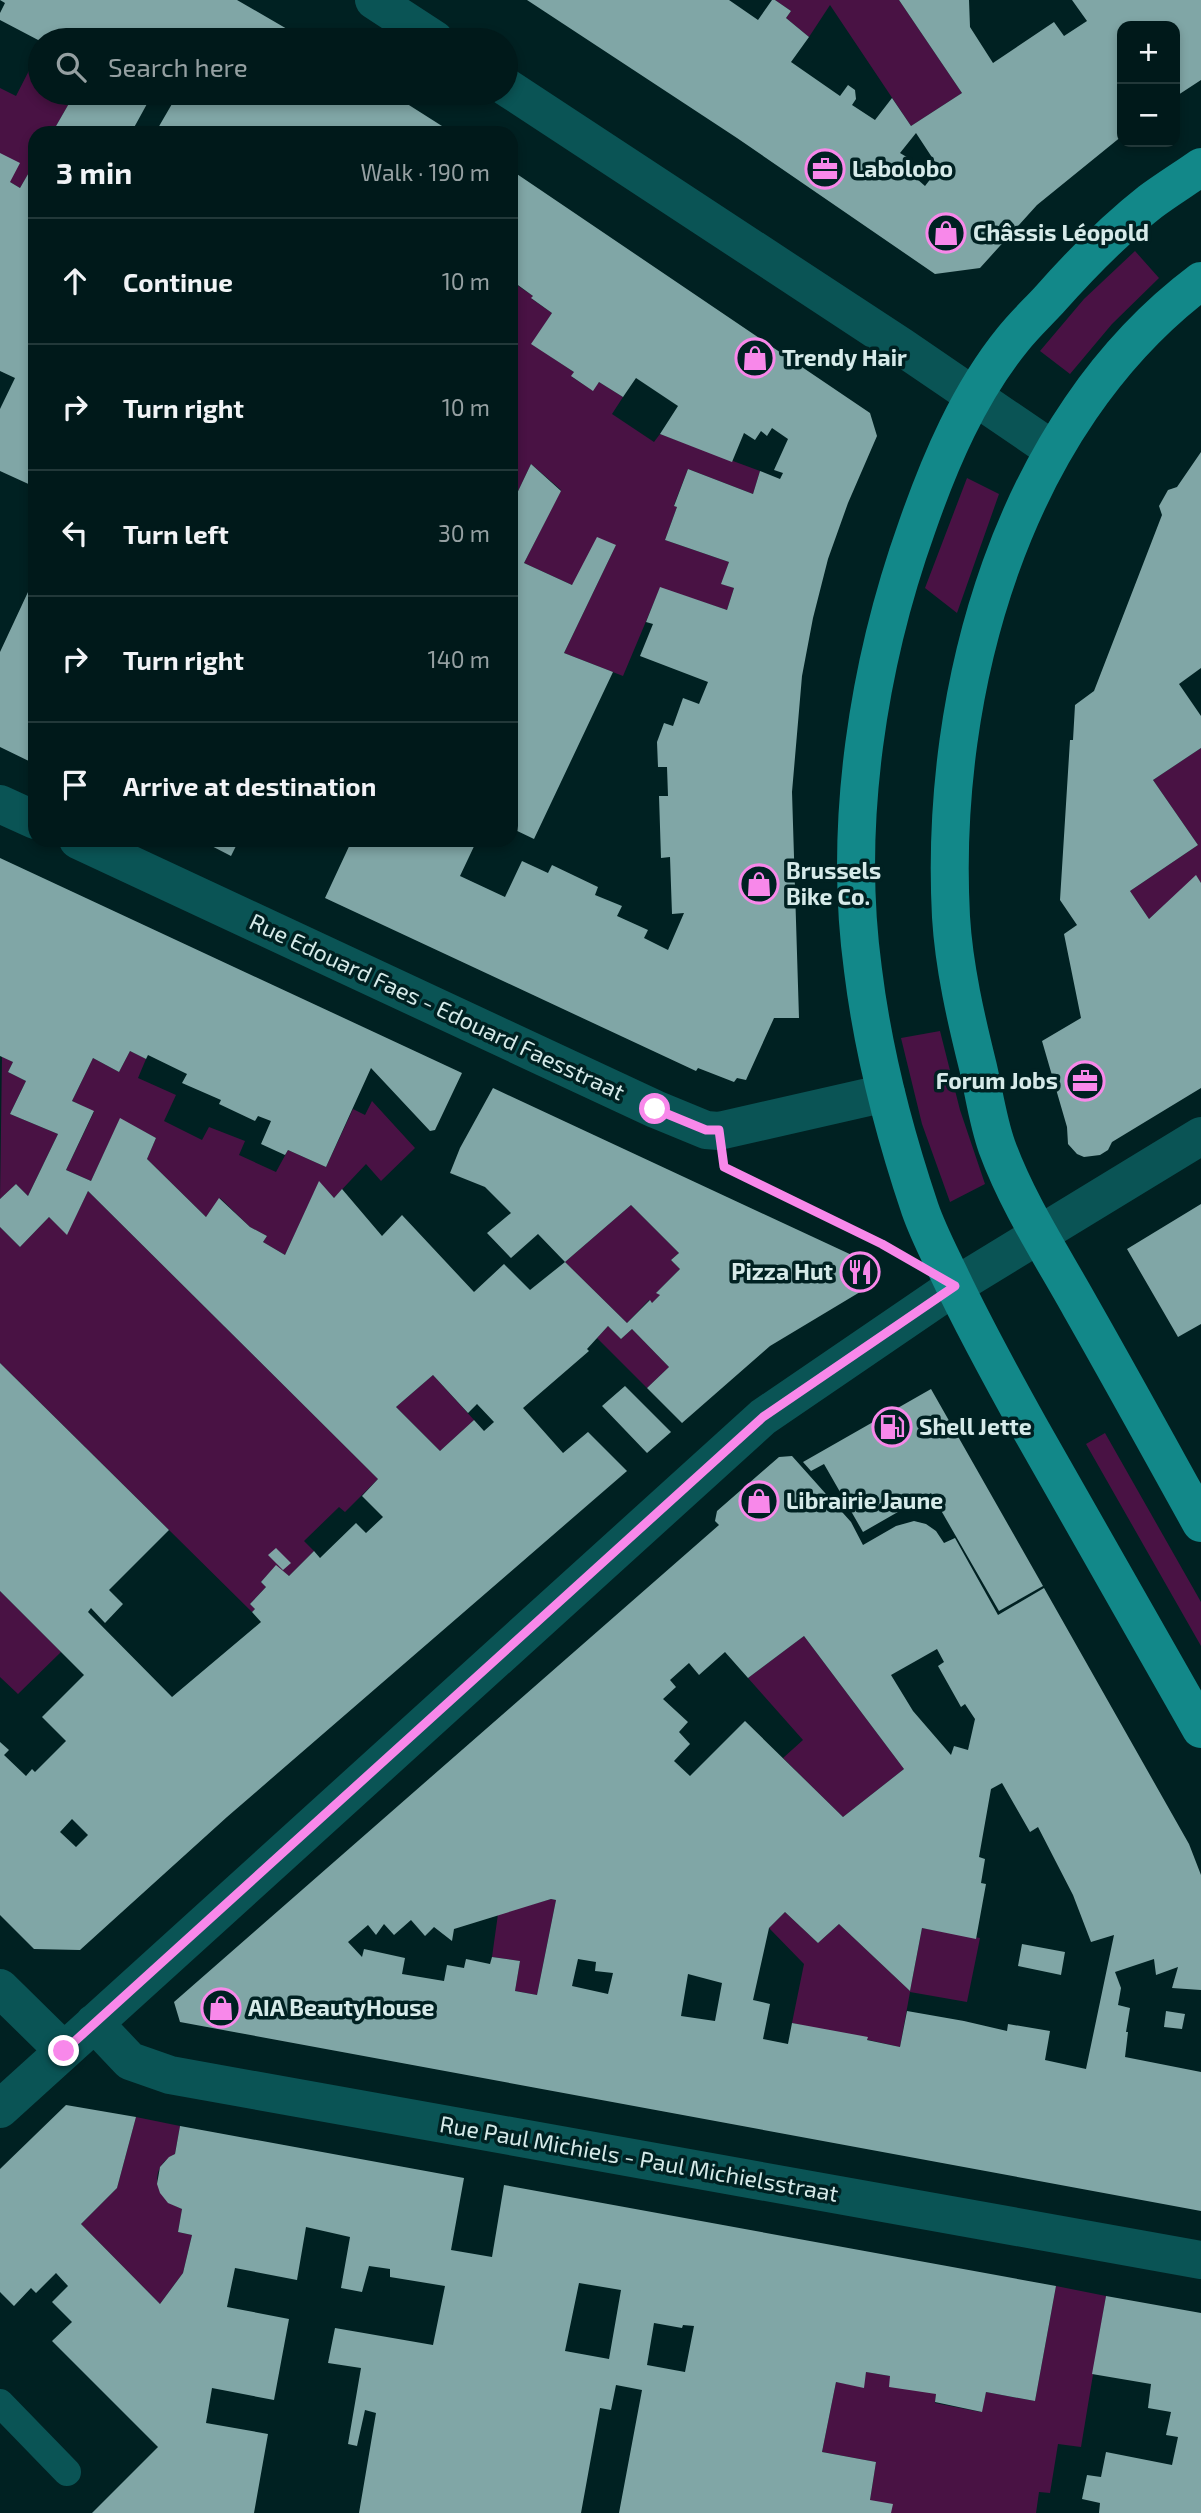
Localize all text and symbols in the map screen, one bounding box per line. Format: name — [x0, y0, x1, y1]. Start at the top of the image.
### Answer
map controls — [1117, 21, 1180, 147]
button: + — [1117, 21, 1180, 84]
search box — [28, 28, 518, 105]
icon: search — [52, 48, 90, 86]
text: Search here — [108, 51, 248, 82]
button: − — [1117, 84, 1180, 147]
office icon: Labolobo — [804, 148, 846, 190]
text: 3 min — [56, 154, 132, 190]
place label: Labolobo — [852, 154, 953, 182]
text: Walk · 190 m — [360, 158, 490, 186]
shop icon: Châssis Léopold — [925, 212, 967, 254]
place label: Châssis Léopold — [973, 218, 1149, 246]
icon: ahead — [56, 262, 94, 300]
text: Continue — [123, 266, 233, 297]
text: 10 m — [442, 267, 490, 295]
shop icon: Trendy Hair — [734, 337, 776, 379]
place label: Trendy Hair — [782, 343, 907, 371]
icon: right — [56, 388, 94, 426]
text: Turn right — [123, 392, 244, 423]
text: 10 m — [442, 393, 490, 421]
icon: left — [56, 514, 94, 552]
text: Turn left — [123, 518, 229, 549]
text: 30 m — [438, 519, 490, 547]
icon: right — [56, 640, 94, 678]
text: Turn right — [123, 644, 244, 675]
text: 140 m — [428, 645, 490, 673]
icon: arrive — [56, 766, 94, 804]
text: Arrive at destination — [123, 770, 376, 801]
place label: Brussels Bike Co. — [786, 856, 881, 910]
shop icon: Brussels Bike Co. — [738, 863, 780, 905]
street label: Rue Edouard Faes - Edouard Faesstraat — [246, 907, 630, 1106]
office icon: Forum Jobs — [1064, 1060, 1106, 1102]
place label: Forum Jobs — [936, 1066, 1058, 1094]
route start — [639, 1093, 670, 1124]
restaurant icon: Pizza Hut — [839, 1251, 881, 1293]
place label: Pizza Hut — [731, 1257, 833, 1285]
fuel station icon: Shell Jette — [871, 1406, 913, 1448]
place label: Shell Jette — [919, 1412, 1032, 1440]
shop icon: Librairie Jaune — [738, 1480, 780, 1522]
place label: Librairie Jaune — [786, 1486, 943, 1514]
shop icon: AIA BeautyHouse — [200, 1987, 242, 2029]
place label: AIA BeautyHouse — [248, 1993, 434, 2021]
route end — [48, 2035, 79, 2066]
street label: Rue Paul Michiels - Paul Michielsstraat — [438, 2109, 841, 2207]

